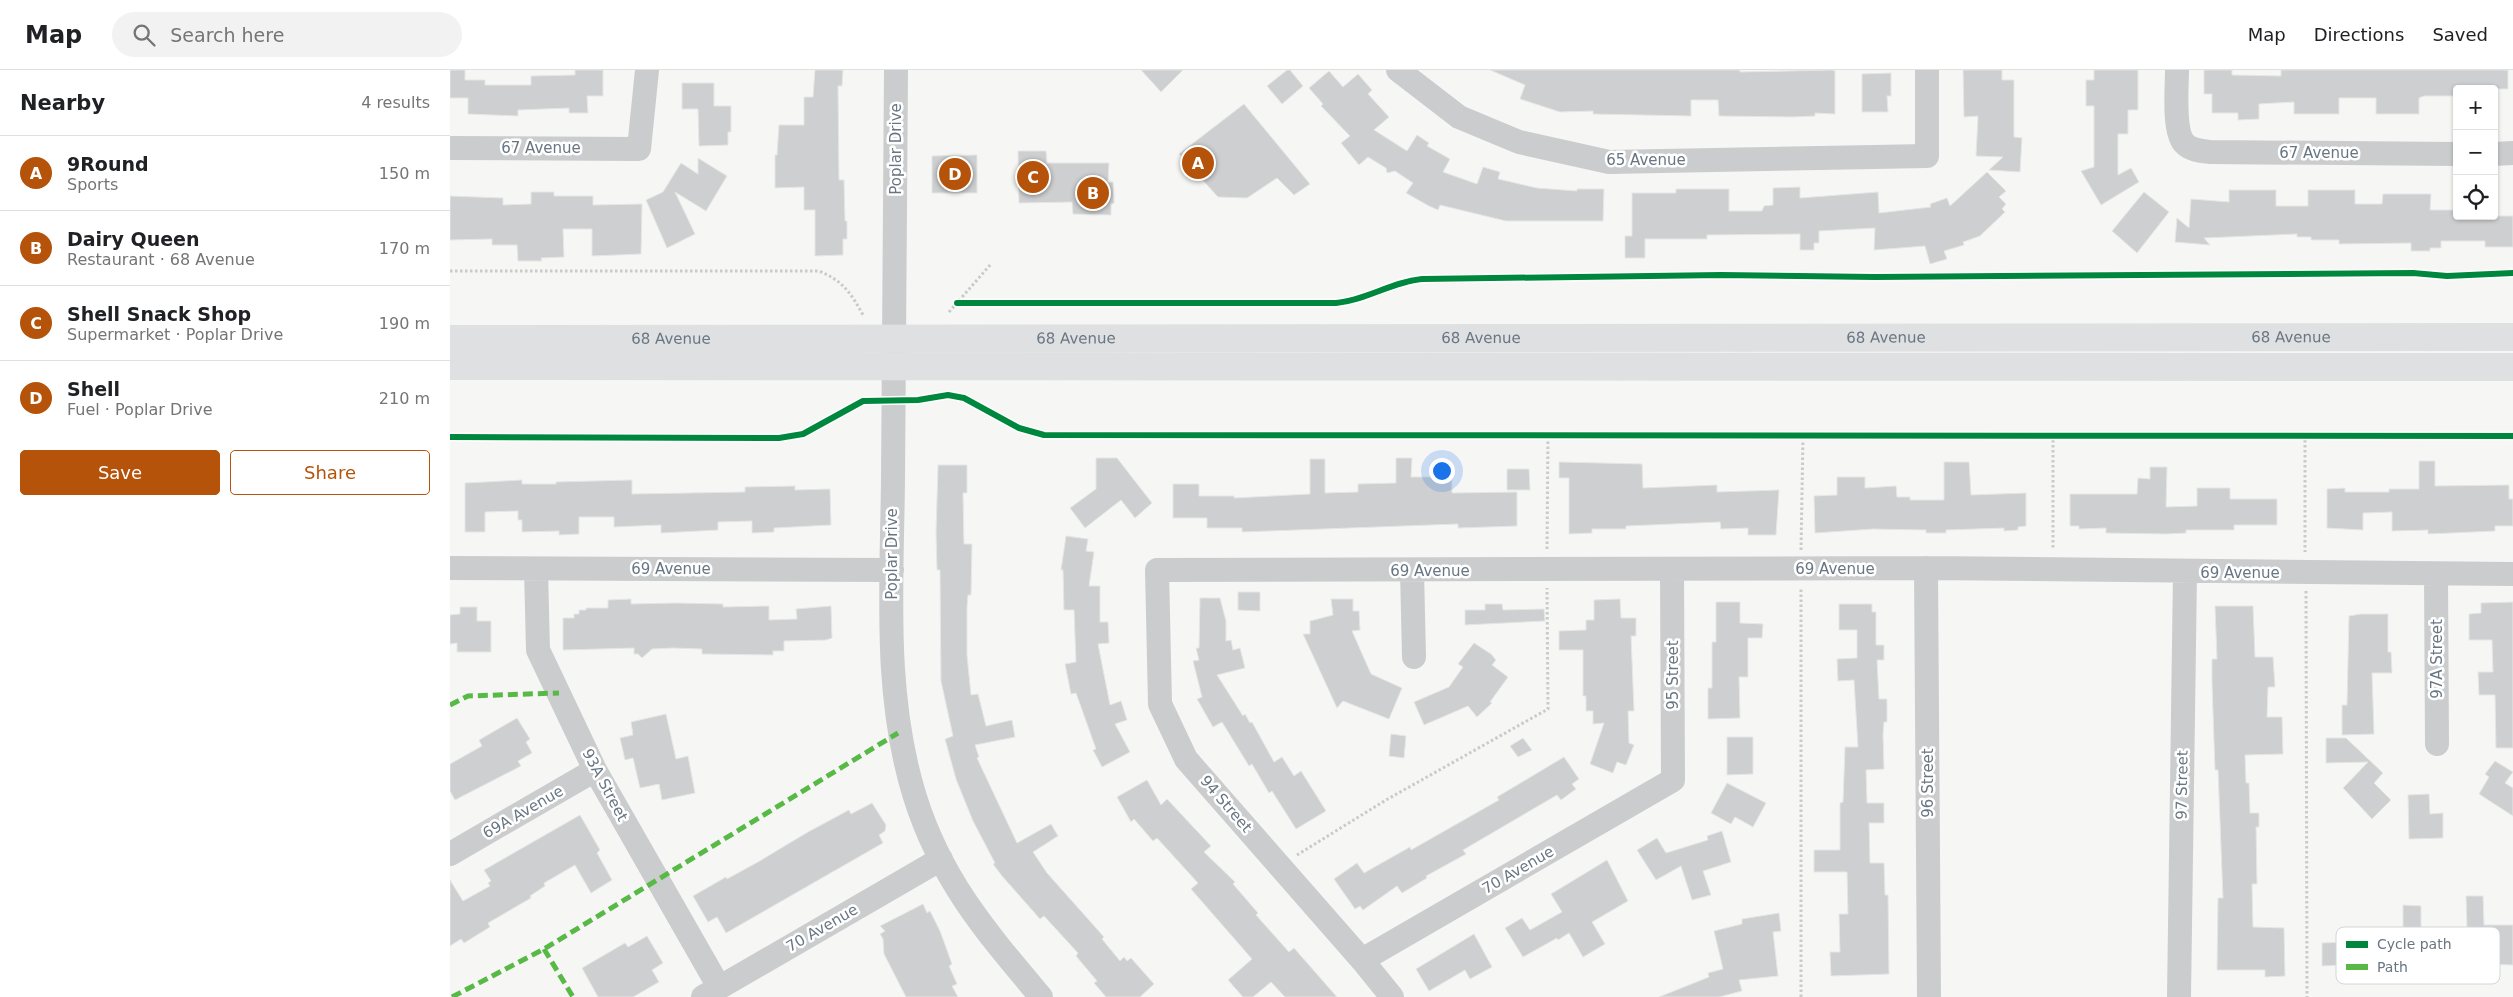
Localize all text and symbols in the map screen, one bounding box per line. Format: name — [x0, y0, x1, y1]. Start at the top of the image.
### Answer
search box — [112, 12, 462, 57]
text: Map — [25, 21, 82, 49]
icon: search — [130, 21, 158, 49]
text: Search here — [170, 24, 284, 46]
text: Map — [2248, 24, 2286, 45]
text: Directions — [2314, 24, 2404, 45]
text: Saved — [2432, 24, 2488, 45]
map controls — [2453, 85, 2498, 220]
button: + — [2453, 85, 2498, 130]
text: Nearby — [20, 91, 105, 115]
text: 4 results — [361, 93, 430, 112]
street label: Poplar Drive — [887, 103, 905, 195]
button: − — [2453, 130, 2498, 175]
street label: 67 Avenue — [501, 139, 581, 157]
pin: A — [1182, 144, 1214, 182]
street label: 67 Avenue — [2279, 144, 2359, 162]
street label: 65 Avenue — [1606, 151, 1686, 169]
text: 9Round — [67, 153, 149, 175]
pin: D — [939, 155, 971, 193]
pin: C — [1017, 158, 1049, 196]
text: A — [30, 164, 42, 183]
text: 150 m — [379, 164, 430, 183]
pin: B — [1077, 174, 1109, 212]
text: Sports — [67, 175, 118, 194]
button: locate — [2453, 175, 2498, 220]
text: Dairy Queen — [67, 228, 199, 250]
text: B — [30, 239, 42, 258]
text: 170 m — [379, 239, 430, 258]
text: Restaurant · 68 Avenue — [67, 250, 255, 269]
text: Shell Snack Shop — [67, 303, 251, 325]
text: C — [30, 314, 42, 333]
text: 190 m — [379, 314, 430, 333]
text: Supermarket · Poplar Drive — [67, 325, 283, 344]
street label: 68 Avenue — [2251, 328, 2331, 346]
street label: 68 Avenue — [1036, 329, 1116, 347]
street label: 68 Avenue — [1441, 329, 1521, 347]
street label: 68 Avenue — [1846, 329, 1926, 347]
street label: 68 Avenue — [631, 330, 711, 348]
text: Shell — [67, 378, 120, 400]
text: D — [29, 389, 43, 408]
text: 210 m — [379, 389, 430, 408]
text: Fuel · Poplar Drive — [67, 400, 213, 419]
button: Save — [20, 450, 220, 495]
button: Share — [230, 450, 430, 495]
your location — [1429, 458, 1455, 484]
street label: Poplar Drive — [883, 508, 901, 600]
street label: 69 Avenue — [631, 560, 711, 578]
street label: 69 Avenue — [1795, 560, 1875, 578]
street label: 69 Avenue — [1390, 562, 1470, 580]
street label: 69 Avenue — [2200, 564, 2280, 582]
street label: 97A Street — [2428, 619, 2446, 699]
street label: 95 Street — [1664, 640, 1682, 710]
street label: 93A Street — [578, 746, 632, 825]
street label: 96 Street — [1919, 748, 1937, 818]
street label: 97 Street — [2172, 750, 2192, 820]
street label: 94 Street — [1196, 772, 1256, 836]
street label: 69A Avenue — [480, 782, 566, 842]
street label: 70 Avenue — [1479, 842, 1557, 898]
street label: 70 Avenue — [783, 900, 861, 956]
legend — [2336, 927, 2500, 984]
text: Cycle path — [2377, 936, 2452, 952]
text: Path — [2377, 959, 2408, 975]

